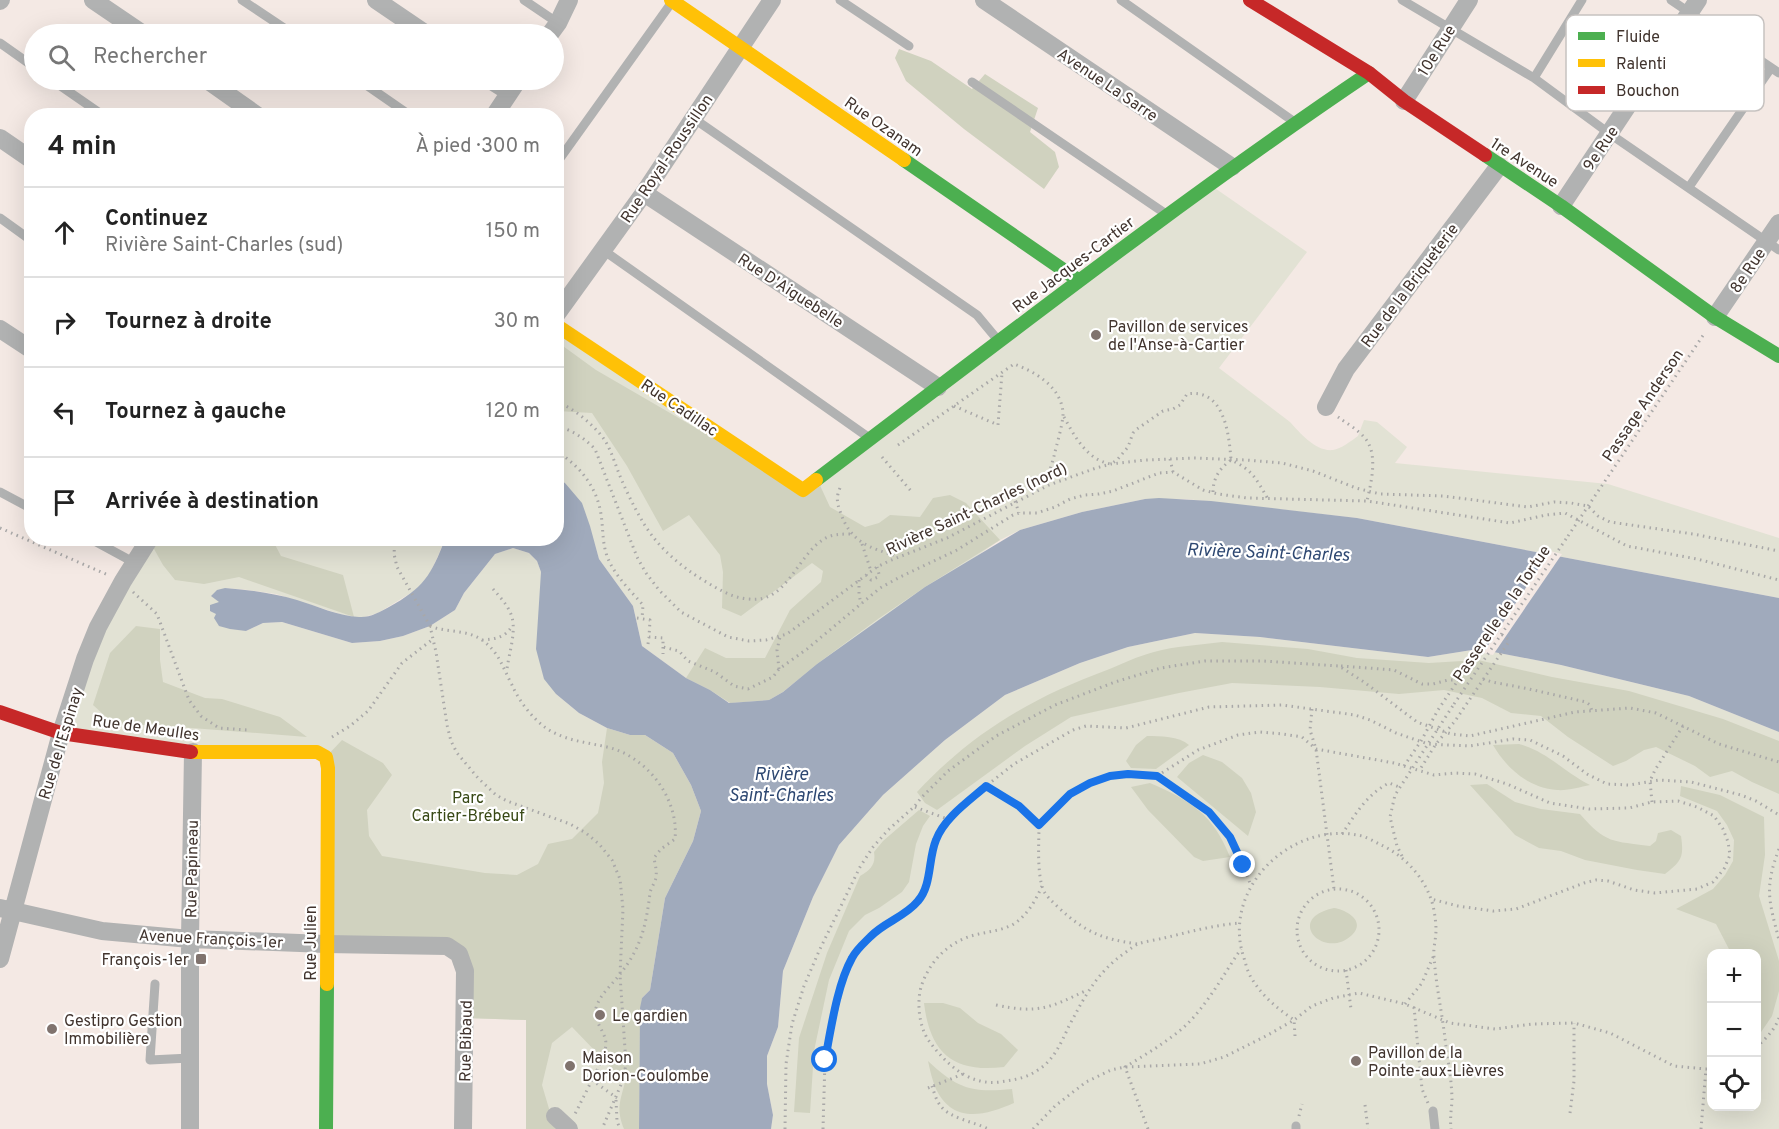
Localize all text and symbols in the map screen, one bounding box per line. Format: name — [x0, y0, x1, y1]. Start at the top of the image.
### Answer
legend — [1566, 15, 1764, 111]
street label: 10e Rue — [1414, 22, 1461, 80]
search box — [24, 24, 564, 90]
text: Fluide — [1616, 28, 1660, 48]
icon: search — [45, 41, 78, 74]
text: Rechercher — [93, 44, 207, 71]
street label: Avenue La Sarre — [1053, 45, 1161, 127]
text: Ralenti — [1616, 55, 1666, 75]
text: Bouchon — [1616, 82, 1680, 102]
street label: Rue Royal-Roussillon — [617, 91, 718, 227]
street label: Rue Ozanam — [840, 93, 926, 162]
street label: 9e Rue — [1579, 123, 1624, 175]
text: 4 min — [48, 131, 117, 164]
text: À pied · 300 m — [415, 134, 540, 160]
street label: 1re Avenue — [1486, 134, 1562, 193]
text: Continuez — [105, 206, 208, 233]
street label: Rue Jacques-Cartier — [1009, 213, 1139, 318]
icon: ahead — [48, 216, 81, 249]
text: 150 m — [486, 219, 540, 245]
street label: Rue de la Briqueterie — [1357, 220, 1464, 352]
text: Rivière Saint-Charles (sud) — [105, 233, 343, 259]
street label: 8e Rue — [1726, 245, 1771, 298]
street label: Rue D'Aiguebelle — [733, 250, 847, 333]
icon: right — [48, 306, 81, 339]
text: Tournez à droite — [105, 309, 272, 336]
text: 30 m — [494, 309, 540, 335]
place label: Pavillon de services de l'Anse-à-Cartier — [1108, 318, 1249, 356]
marker: Pavillon de services de l'Anse-à-Cartier — [1089, 328, 1103, 342]
street label: Passage Anderson — [1599, 346, 1689, 466]
street label: Rue Cadillac — [636, 376, 721, 442]
icon: left — [48, 396, 81, 429]
text: Tournez à gauche — [105, 399, 286, 426]
text: 120 m — [486, 399, 540, 425]
street label: Rivière Saint-Charles (nord) — [883, 459, 1071, 561]
icon: arrive — [48, 486, 81, 519]
text: Arrivée à destination — [105, 489, 319, 516]
water label: Rivière Saint-Charles — [1186, 539, 1351, 568]
street label: Passerelle de la Tortue — [1450, 542, 1556, 686]
street label: Rue de l'Espinay — [35, 685, 89, 802]
street label: Rue de Meulles — [91, 712, 201, 746]
water label: Rivière Saint-Charles — [729, 764, 834, 808]
park label: Parc Cartier-Brébeuf — [411, 789, 525, 827]
street label: Rue Papineau — [182, 820, 204, 918]
route end — [1229, 851, 1255, 877]
street label: Rue Julien — [302, 905, 322, 981]
street label: Avenue François-1er — [138, 926, 284, 954]
map controls — [1707, 949, 1761, 1111]
button: + — [1707, 949, 1761, 1003]
place label: François-1er — [101, 951, 189, 971]
marker: François-1er — [194, 952, 208, 966]
street label: Rue Bibaud — [456, 1000, 478, 1082]
button: − — [1707, 1003, 1761, 1057]
place label: Le gardien — [612, 1007, 688, 1027]
marker: Le gardien — [593, 1008, 607, 1022]
place label: Gestipro Gestion Immobilière — [64, 1012, 183, 1050]
marker: Gestipro Gestion Immobilière — [45, 1022, 59, 1036]
place label: Pavillon de la Pointe-aux-Lièvres — [1368, 1044, 1504, 1082]
route start — [811, 1046, 837, 1072]
place label: Maison Dorion-Coulombe — [582, 1049, 709, 1087]
marker: Pavillon de la Pointe-aux-Lièvres — [1349, 1054, 1363, 1068]
button: locate — [1707, 1057, 1761, 1111]
marker: Maison Dorion-Coulombe — [563, 1059, 577, 1073]

